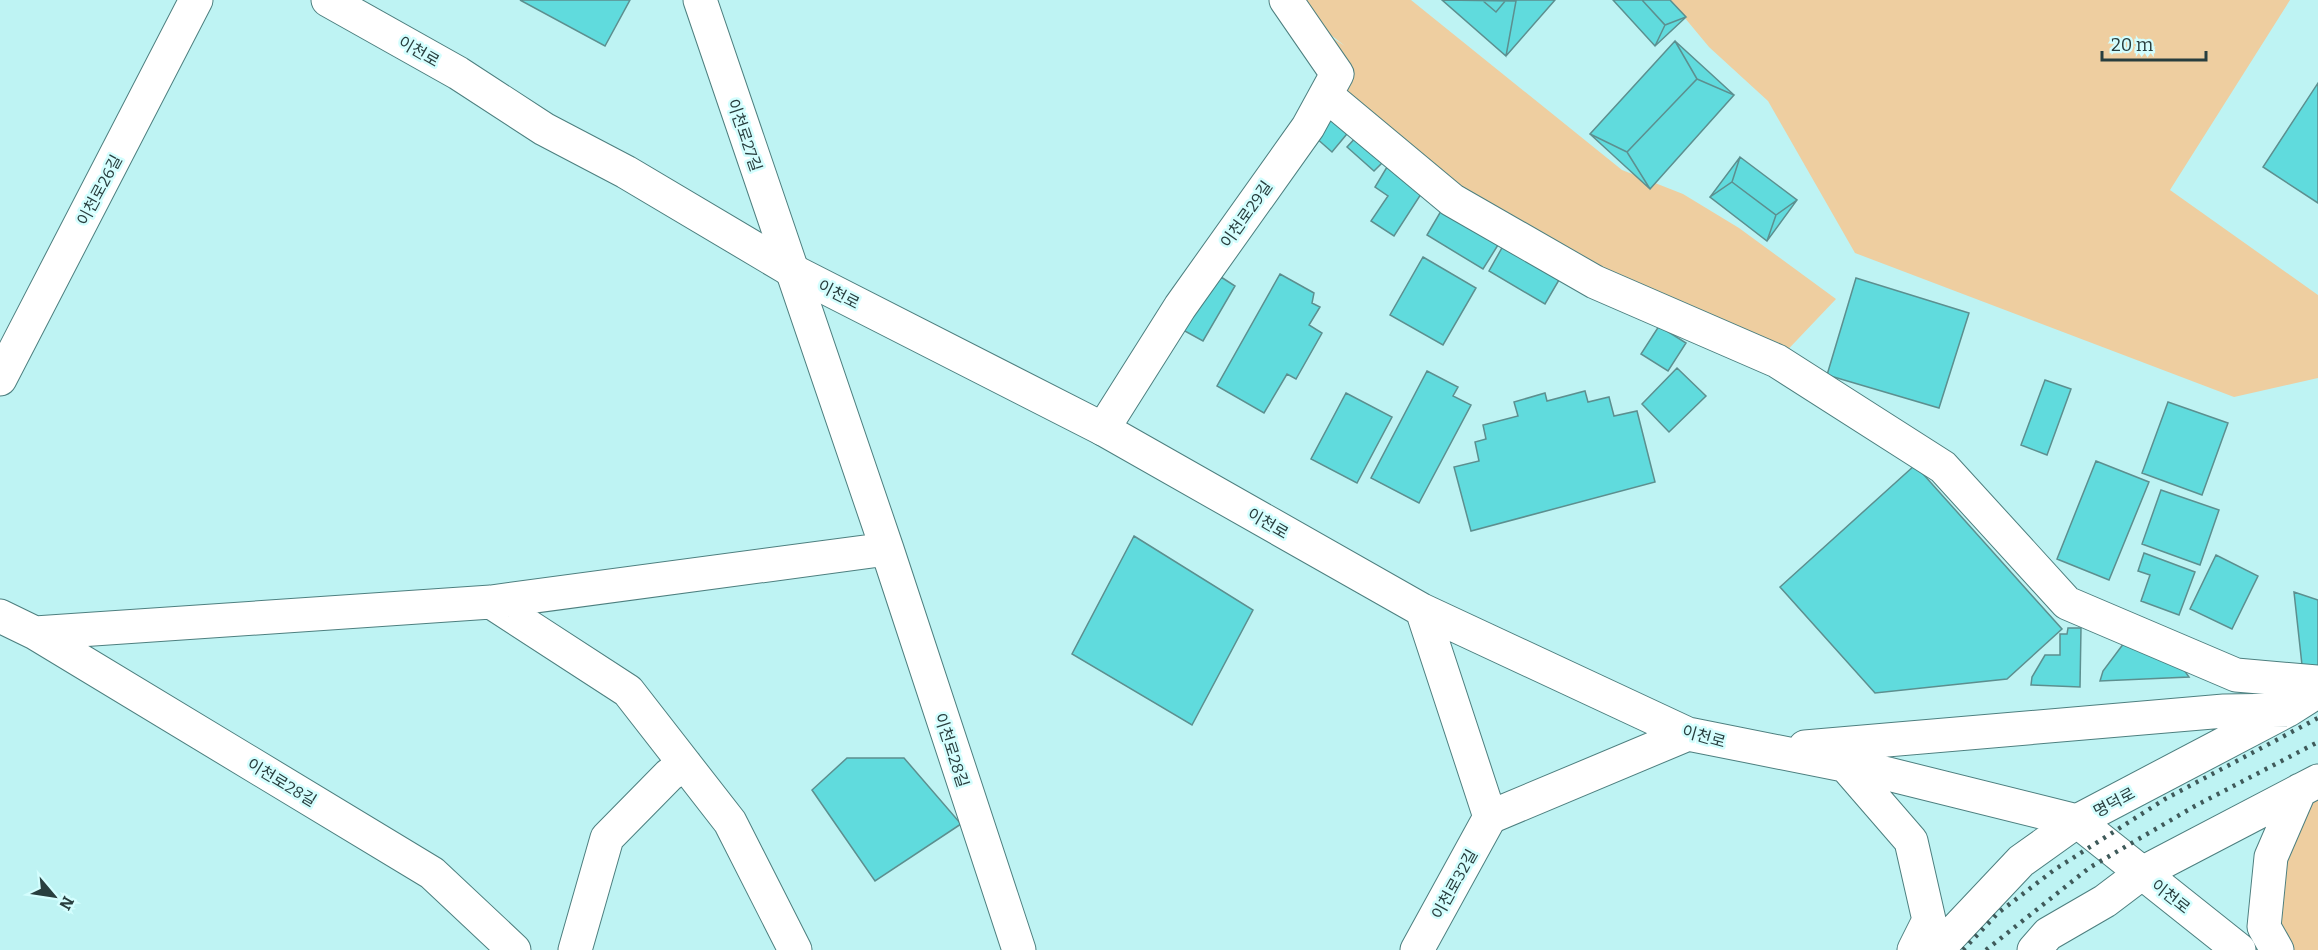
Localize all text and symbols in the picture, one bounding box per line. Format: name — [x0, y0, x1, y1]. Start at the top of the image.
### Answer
scale bar — [2102, 24, 2206, 62]
street label: 이천로 — [395, 32, 443, 71]
text: 20 m — [2111, 34, 2153, 56]
street label: 이천로27길 — [723, 96, 766, 174]
street label: 이천로26길 — [73, 152, 126, 229]
street label: 이천로29길 — [1217, 177, 1276, 251]
street label: 이천로 — [815, 276, 863, 313]
street label: 이천로 — [1244, 504, 1292, 543]
street label: 이천로28길 — [931, 711, 972, 790]
street label: 이천로 — [1680, 721, 1728, 752]
street label: 이천로28길 — [244, 754, 320, 810]
street label: 명덕로 — [2090, 784, 2138, 821]
street label: 이천로32길 — [1428, 846, 1481, 922]
north arrow — [24, 866, 84, 926]
street label: 이천로 — [2147, 875, 2194, 918]
text: N — [55, 893, 78, 913]

